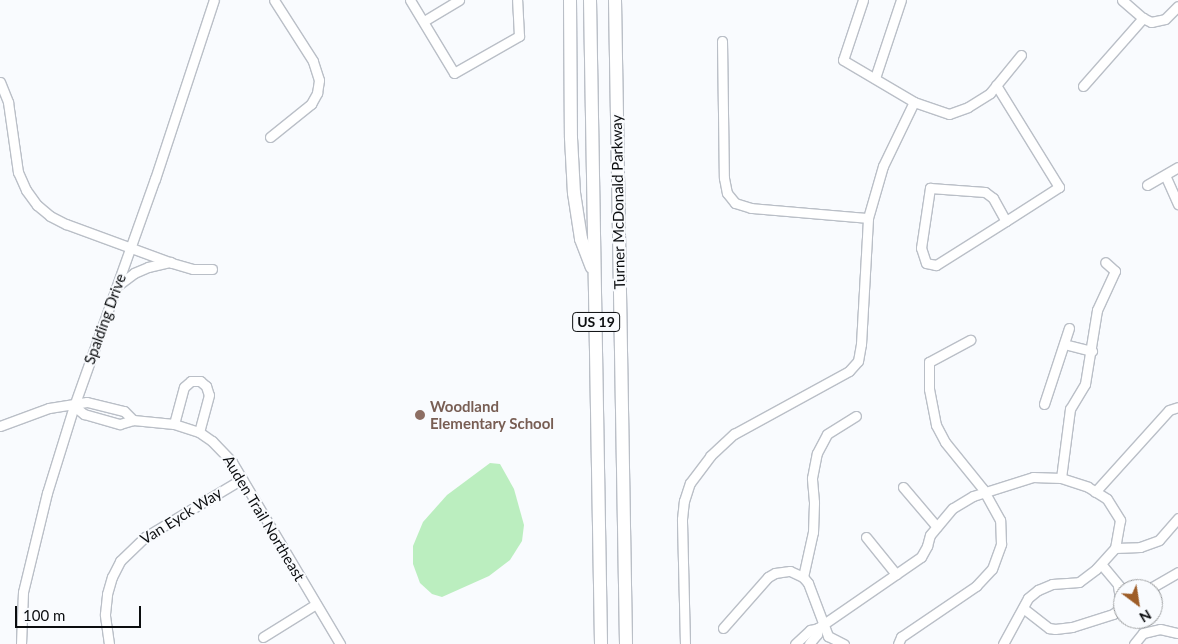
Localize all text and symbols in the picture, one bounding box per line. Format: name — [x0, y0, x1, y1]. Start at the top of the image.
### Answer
street label: Turner McDonald Parkway — [607, 114, 629, 290]
street label: Spalding Drive — [80, 271, 130, 367]
road number: US 19 — [571, 311, 621, 334]
place label: Woodland Elementary School — [430, 397, 554, 432]
marker: Woodland Elementary School — [414, 409, 426, 421]
street label: Auden Trail Northeast — [219, 452, 309, 584]
street label: Van Eyck Way — [137, 484, 225, 548]
north arrow — [1113, 579, 1163, 629]
scale bar — [18, 596, 144, 628]
text: 100 m — [23, 606, 65, 624]
text: N — [1136, 606, 1154, 626]

